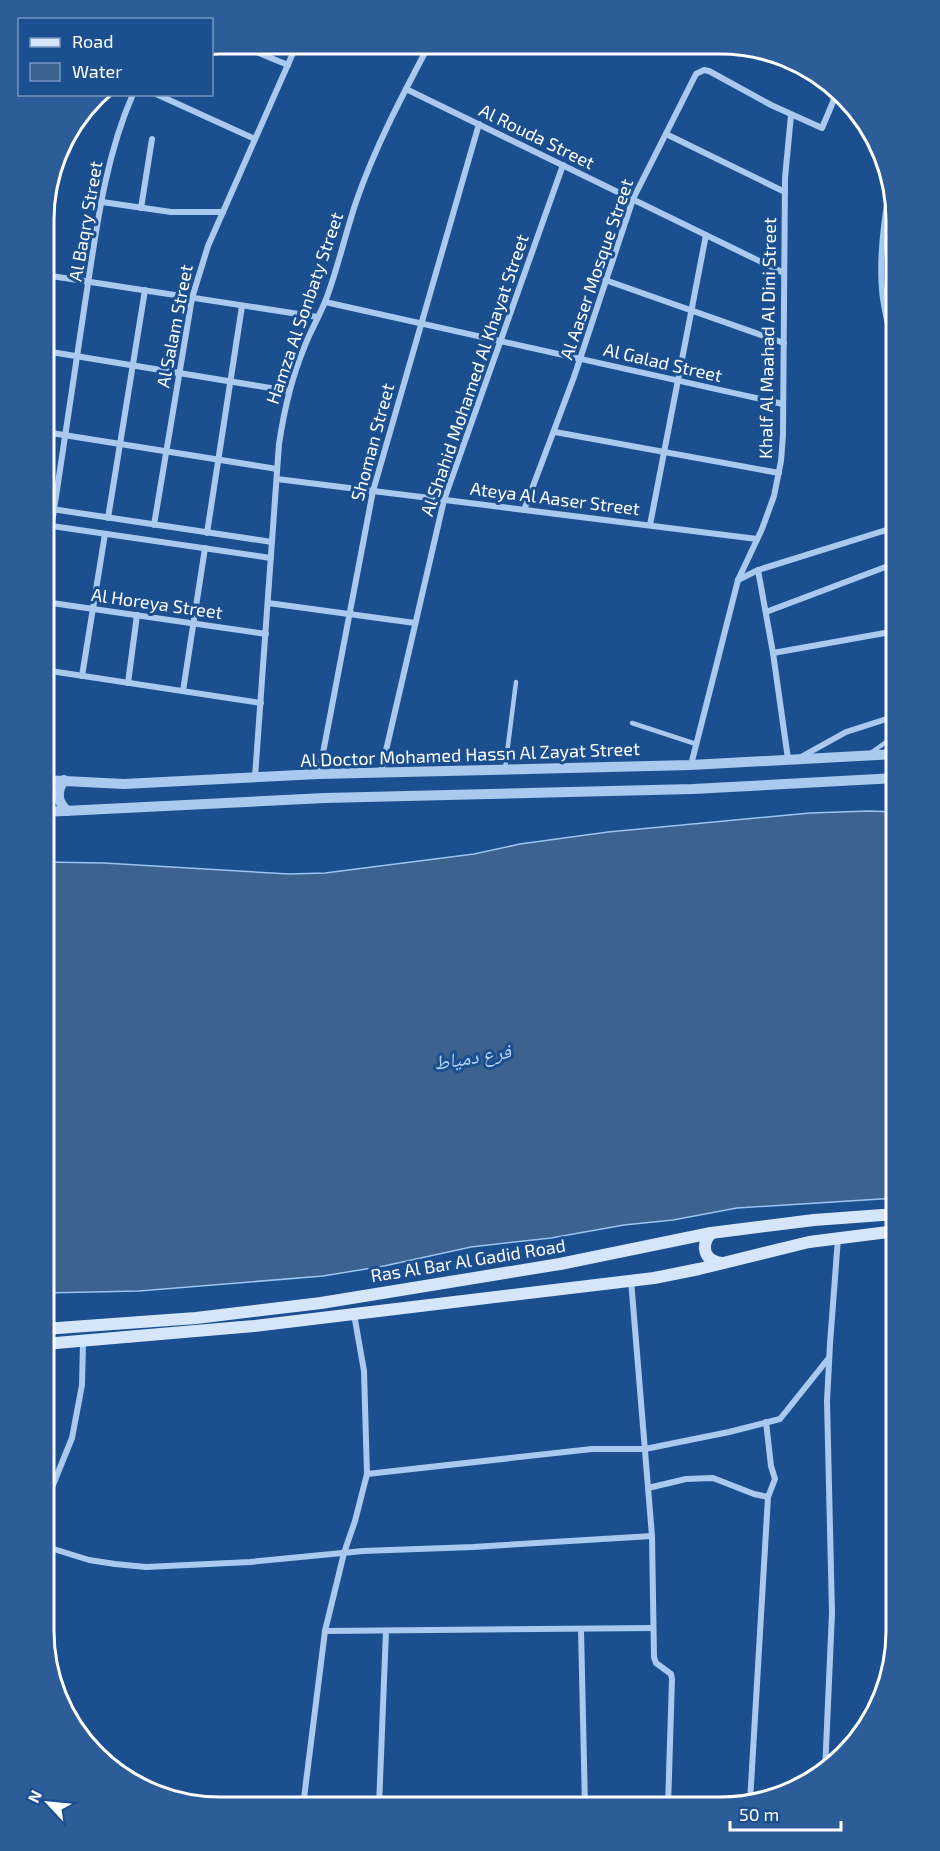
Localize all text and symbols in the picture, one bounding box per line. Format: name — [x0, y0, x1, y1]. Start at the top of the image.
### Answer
legend — [18, 18, 213, 96]
text: Road — [72, 30, 113, 52]
text: Water — [72, 60, 122, 82]
street label: Al Rouda Street — [476, 99, 599, 174]
street label: Al Baqry Street — [64, 159, 106, 283]
street label: Al Aaser Mosque Street — [555, 176, 637, 362]
street label: Hamza Al Sonbaty Street — [261, 209, 347, 407]
street label: Khalf Al Maahad Al Dini Street — [754, 217, 780, 459]
street label: Al Shahid Mohamed Al Khayat Street — [415, 231, 533, 519]
street label: Al Salam Street — [151, 262, 197, 390]
street label: Al Galad Street — [602, 338, 724, 386]
street label: Shoman Street — [346, 381, 398, 503]
street label: Ateya Al Aaser Street — [469, 477, 641, 519]
street label: Al Horeya Street — [90, 583, 224, 623]
street label: Al Doctor Mohamed Hassn Al Zayat Street — [300, 737, 640, 771]
water label: فرع دمياط — [432, 1038, 514, 1076]
street label: Ras Al Bar Al Gadid Road — [369, 1234, 567, 1286]
north arrow — [18, 1773, 78, 1833]
text: N — [23, 1787, 45, 1806]
scale bar — [730, 1794, 841, 1832]
text: 50 m — [739, 1803, 779, 1825]

